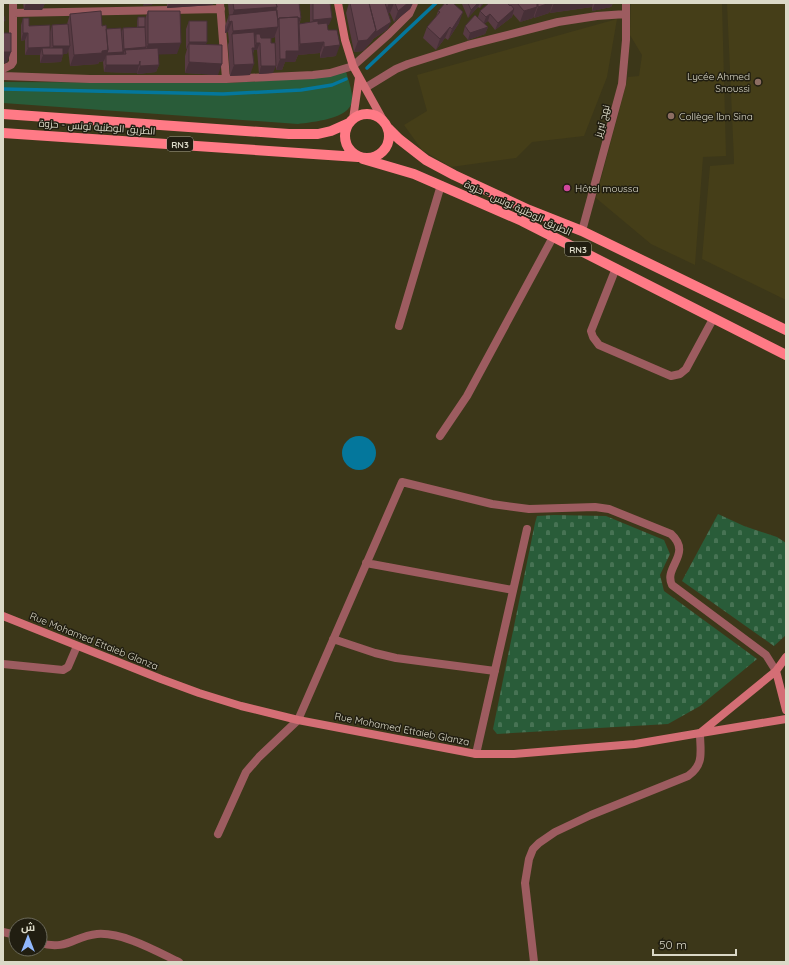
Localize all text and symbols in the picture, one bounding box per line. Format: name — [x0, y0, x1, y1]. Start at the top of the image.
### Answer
place label: Lycée Ahmed Snoussi — [687, 70, 750, 95]
marker: Lycée Ahmed Snoussi — [753, 77, 763, 87]
street label: نهج تبريز — [591, 103, 613, 140]
place label: Collège Ibn Sina — [679, 110, 753, 123]
marker: Collège Ibn Sina — [666, 111, 676, 121]
street label: الطريق الوطنية تونس - حزوة — [38, 116, 156, 138]
road number: RN3 — [167, 137, 193, 151]
street label: الطريق الوطنية تونس - حزوة — [462, 177, 574, 239]
place label: Hôtel moussa — [575, 182, 639, 195]
marker: Hôtel moussa — [562, 183, 572, 193]
road number: RN3 — [565, 242, 591, 256]
street label: Rue Mohamed Ettaieb Glanza — [28, 609, 160, 673]
street label: Rue Mohamed Ettaieb Glanza — [333, 710, 471, 748]
north arrow — [8, 917, 48, 957]
text: ش — [21, 920, 35, 934]
scale bar — [653, 931, 736, 957]
text: 50 m — [659, 937, 687, 952]

